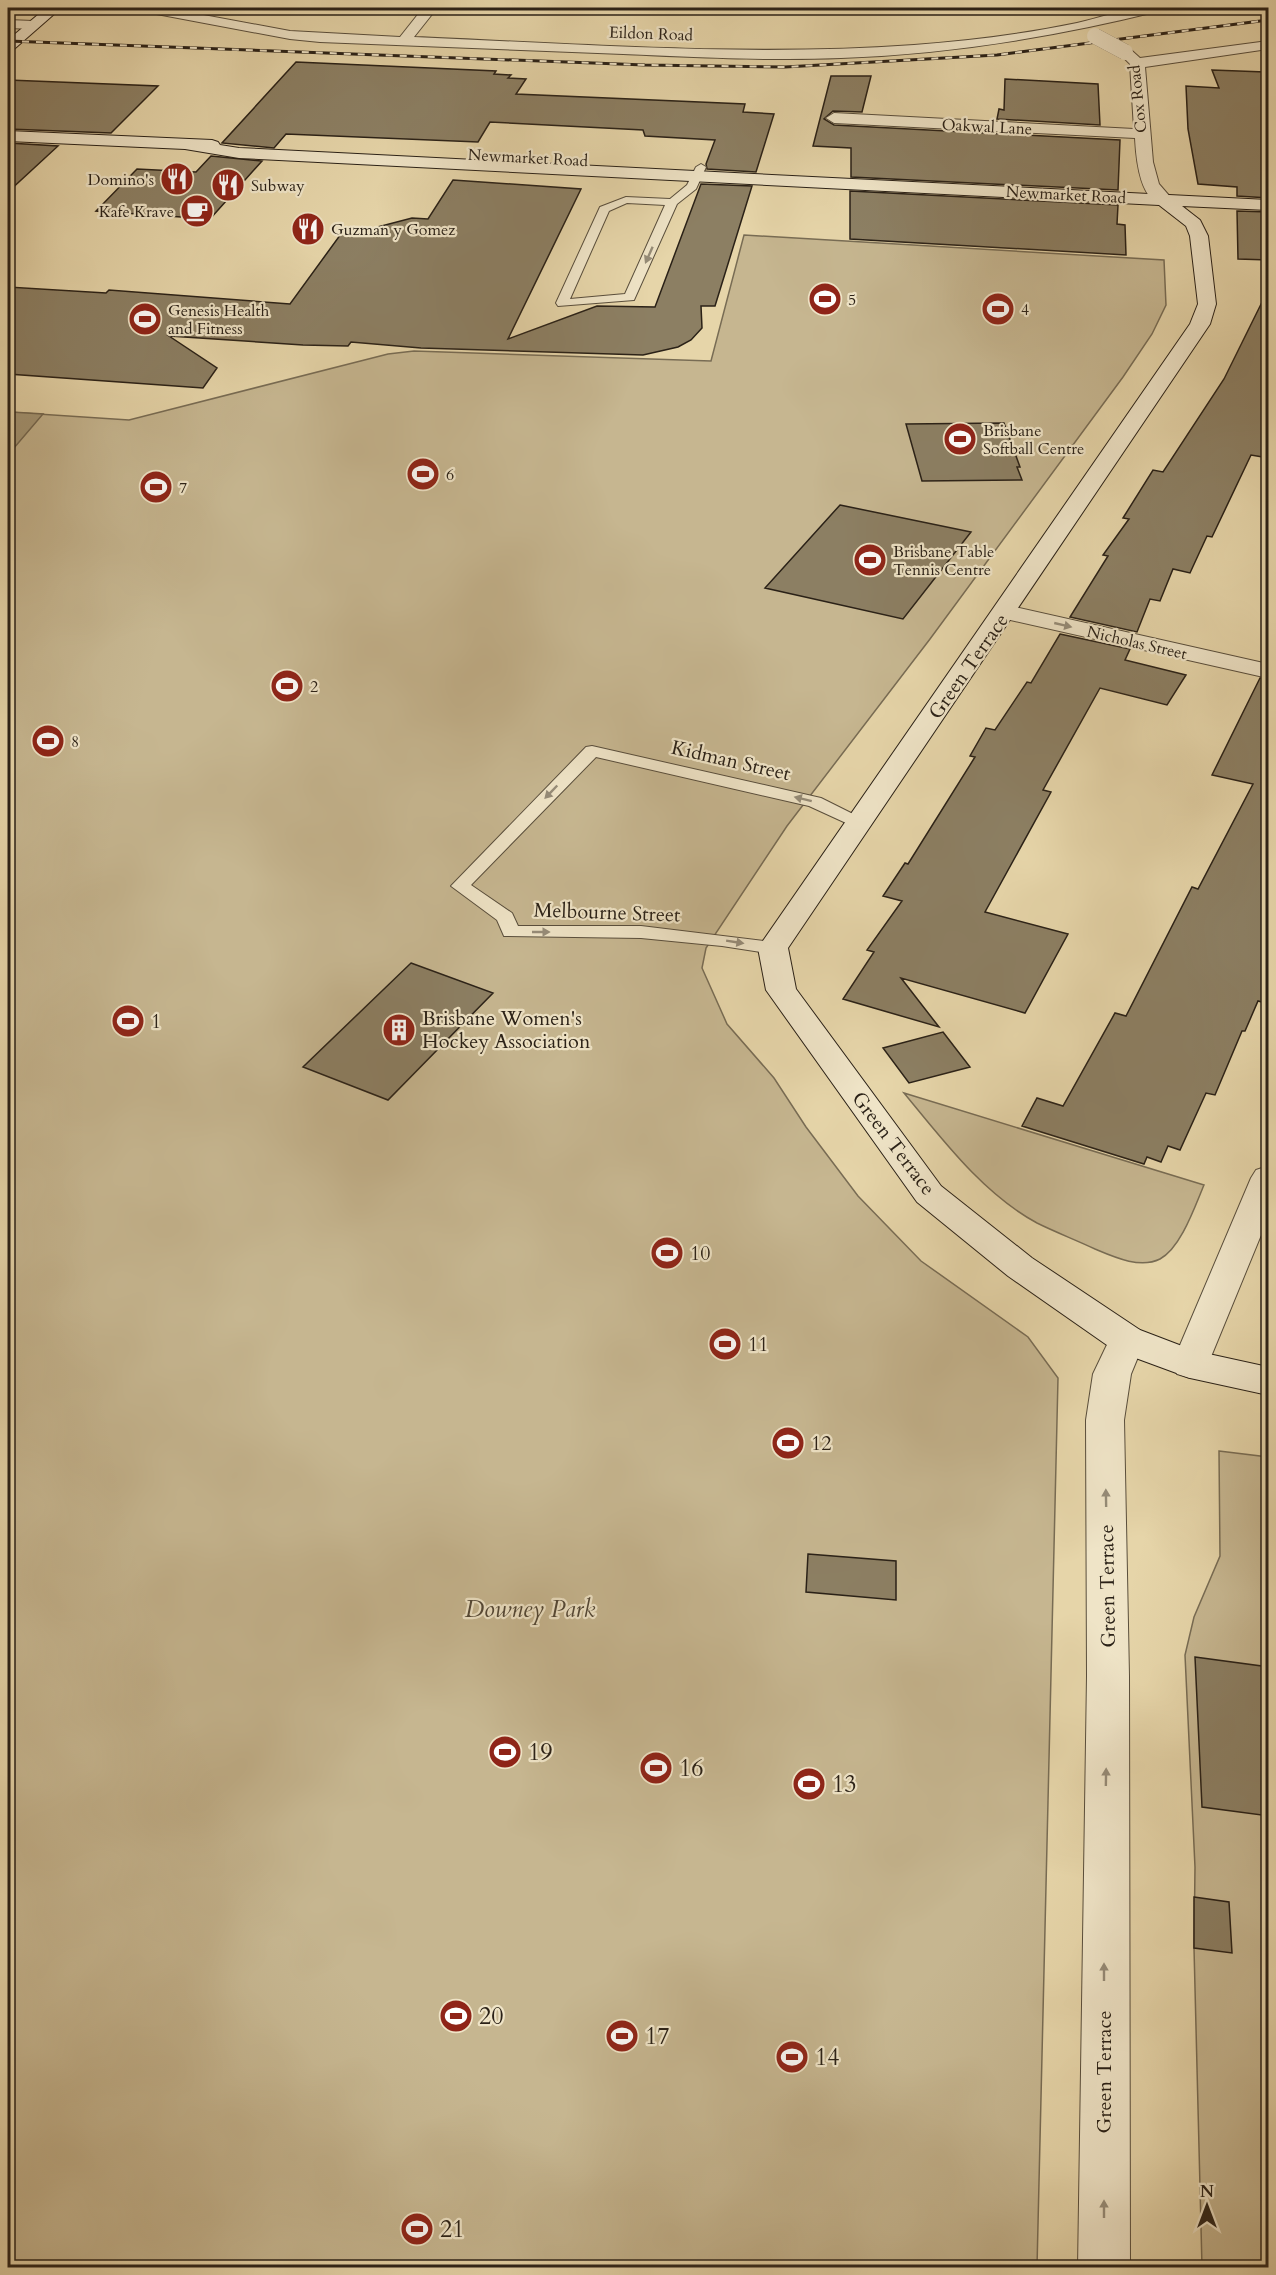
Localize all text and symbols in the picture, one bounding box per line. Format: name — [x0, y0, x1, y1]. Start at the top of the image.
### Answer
street label: Eildon Road — [609, 22, 694, 46]
street label: Cox Road — [1123, 63, 1153, 134]
street label: Oakwal Lane — [941, 114, 1033, 140]
street label: Newmarket Road — [467, 144, 589, 172]
restaurant icon: Domino's — [159, 161, 195, 197]
restaurant icon: Subway — [210, 167, 246, 203]
place label: Domino's — [88, 169, 154, 191]
place label: Subway — [251, 175, 305, 197]
street label: Newmarket Road — [1005, 181, 1127, 209]
cafe icon: Kafe Krave — [179, 193, 215, 229]
place label: Kafe Krave — [99, 201, 174, 223]
restaurant icon: Guzman y Gomez — [290, 211, 326, 247]
place label: Guzman y Gomez — [331, 219, 455, 241]
one-way arrow — [644, 247, 653, 264]
sports icon: 5 — [807, 281, 843, 317]
place label: 5 — [848, 289, 856, 311]
sports icon: 4 — [980, 291, 1016, 327]
place label: 4 — [1021, 299, 1029, 321]
place label: Genesis Health and Fitness — [168, 300, 269, 340]
sports icon: Genesis Health and Fitness — [127, 301, 163, 337]
place label: Brisbane Softball Centre — [983, 420, 1084, 460]
sports icon: Brisbane Softball Centre — [942, 421, 978, 457]
sports icon: 6 — [405, 456, 441, 492]
place label: 6 — [446, 464, 454, 486]
sports icon: 7 — [138, 469, 174, 505]
place label: 7 — [179, 477, 187, 499]
place label: Brisbane Table Tennis Centre — [893, 541, 994, 581]
sports icon: Brisbane Table Tennis Centre — [852, 542, 888, 578]
street label: Green Terrace — [922, 608, 1015, 724]
one-way arrow — [1054, 621, 1073, 630]
street label: Nicholas Street — [1085, 621, 1189, 665]
sports icon: 2 — [269, 668, 305, 704]
place label: 2 — [310, 676, 318, 698]
sports icon: 8 — [30, 723, 66, 759]
place label: 8 — [71, 731, 79, 753]
street label: Kidman Street — [669, 734, 794, 787]
one-way arrow — [545, 785, 559, 799]
one-way arrow — [794, 793, 813, 803]
street label: Melbourne Street — [533, 896, 681, 929]
one-way arrow — [531, 927, 550, 937]
one-way arrow — [726, 938, 745, 947]
sports icon: 1 — [110, 1003, 146, 1039]
place label: Brisbane Women's Hockey Association — [422, 1005, 591, 1055]
place label: 1 — [151, 1008, 161, 1035]
building icon: Brisbane Women's Hockey Association — [381, 1012, 417, 1048]
street label: Green Terrace — [846, 1086, 941, 1201]
sports icon: 10 — [649, 1235, 685, 1271]
place label: 10 — [690, 1240, 711, 1267]
sports icon: 11 — [707, 1326, 743, 1362]
place label: 11 — [748, 1331, 769, 1358]
sports icon: 12 — [770, 1425, 806, 1461]
place label: 12 — [811, 1430, 832, 1457]
one-way arrow — [1101, 1489, 1111, 1508]
street label: Green Terrace — [1093, 1524, 1122, 1648]
park label: Downey Park — [465, 1593, 595, 1626]
sports icon: 19 — [487, 1734, 523, 1770]
place label: 19 — [528, 1736, 553, 1769]
sports icon: 16 — [638, 1750, 674, 1786]
place label: 16 — [679, 1752, 704, 1785]
sports icon: 13 — [791, 1766, 827, 1802]
place label: 13 — [832, 1768, 857, 1801]
one-way arrow — [1101, 1768, 1111, 1787]
one-way arrow — [1099, 1963, 1109, 1982]
sports icon: 20 — [438, 1998, 474, 2034]
place label: 20 — [479, 2000, 504, 2033]
street label: Green Terrace — [1091, 2010, 1118, 2134]
sports icon: 17 — [604, 2018, 640, 2054]
place label: 17 — [645, 2020, 670, 2053]
sports icon: 14 — [774, 2039, 810, 2075]
place label: 14 — [815, 2041, 840, 2074]
north arrow — [1177, 2176, 1237, 2236]
text: N — [1200, 2181, 1214, 2203]
one-way arrow — [1099, 2200, 1109, 2219]
sports icon: 21 — [399, 2211, 435, 2247]
place label: 21 — [440, 2213, 465, 2246]

